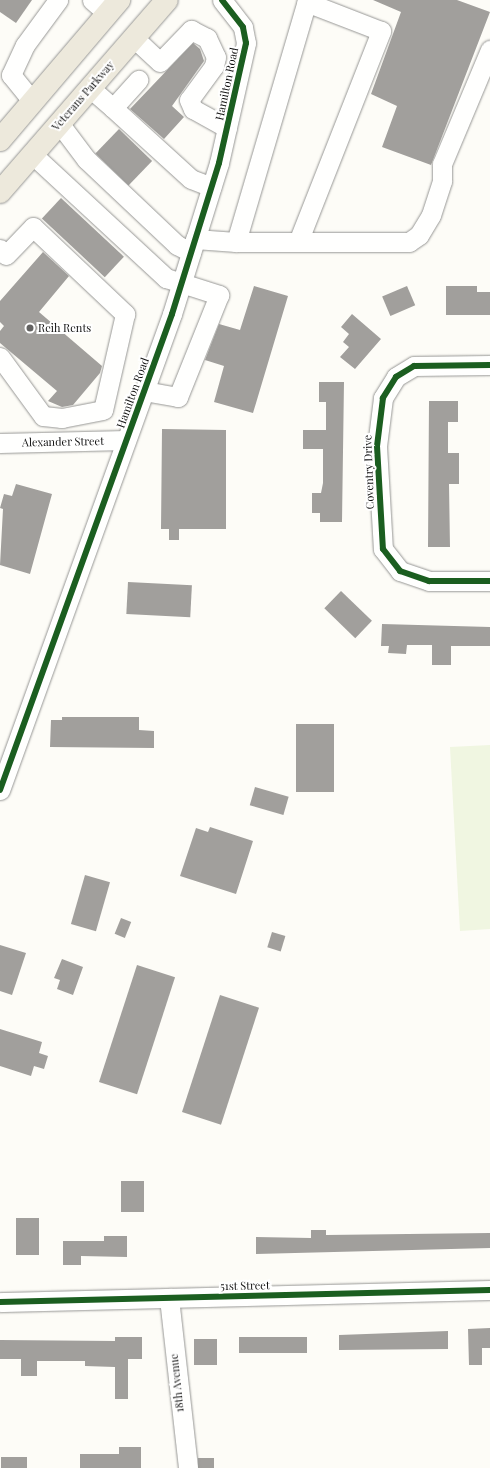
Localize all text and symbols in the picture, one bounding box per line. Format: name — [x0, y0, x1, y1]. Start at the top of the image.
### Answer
street label: Hamilton Road — [213, 46, 241, 122]
street label: Veterans Parkway — [49, 59, 117, 133]
place label: Reih Rents — [38, 321, 91, 335]
marker: Reih Rents — [25, 323, 35, 333]
street label: Hamilton Road — [114, 356, 152, 430]
street label: Coventry Drive — [361, 434, 377, 510]
street label: Alexander Street — [22, 435, 104, 449]
street label: 51st Street — [220, 1279, 270, 1293]
street label: 18th Avenue — [167, 1353, 187, 1413]

